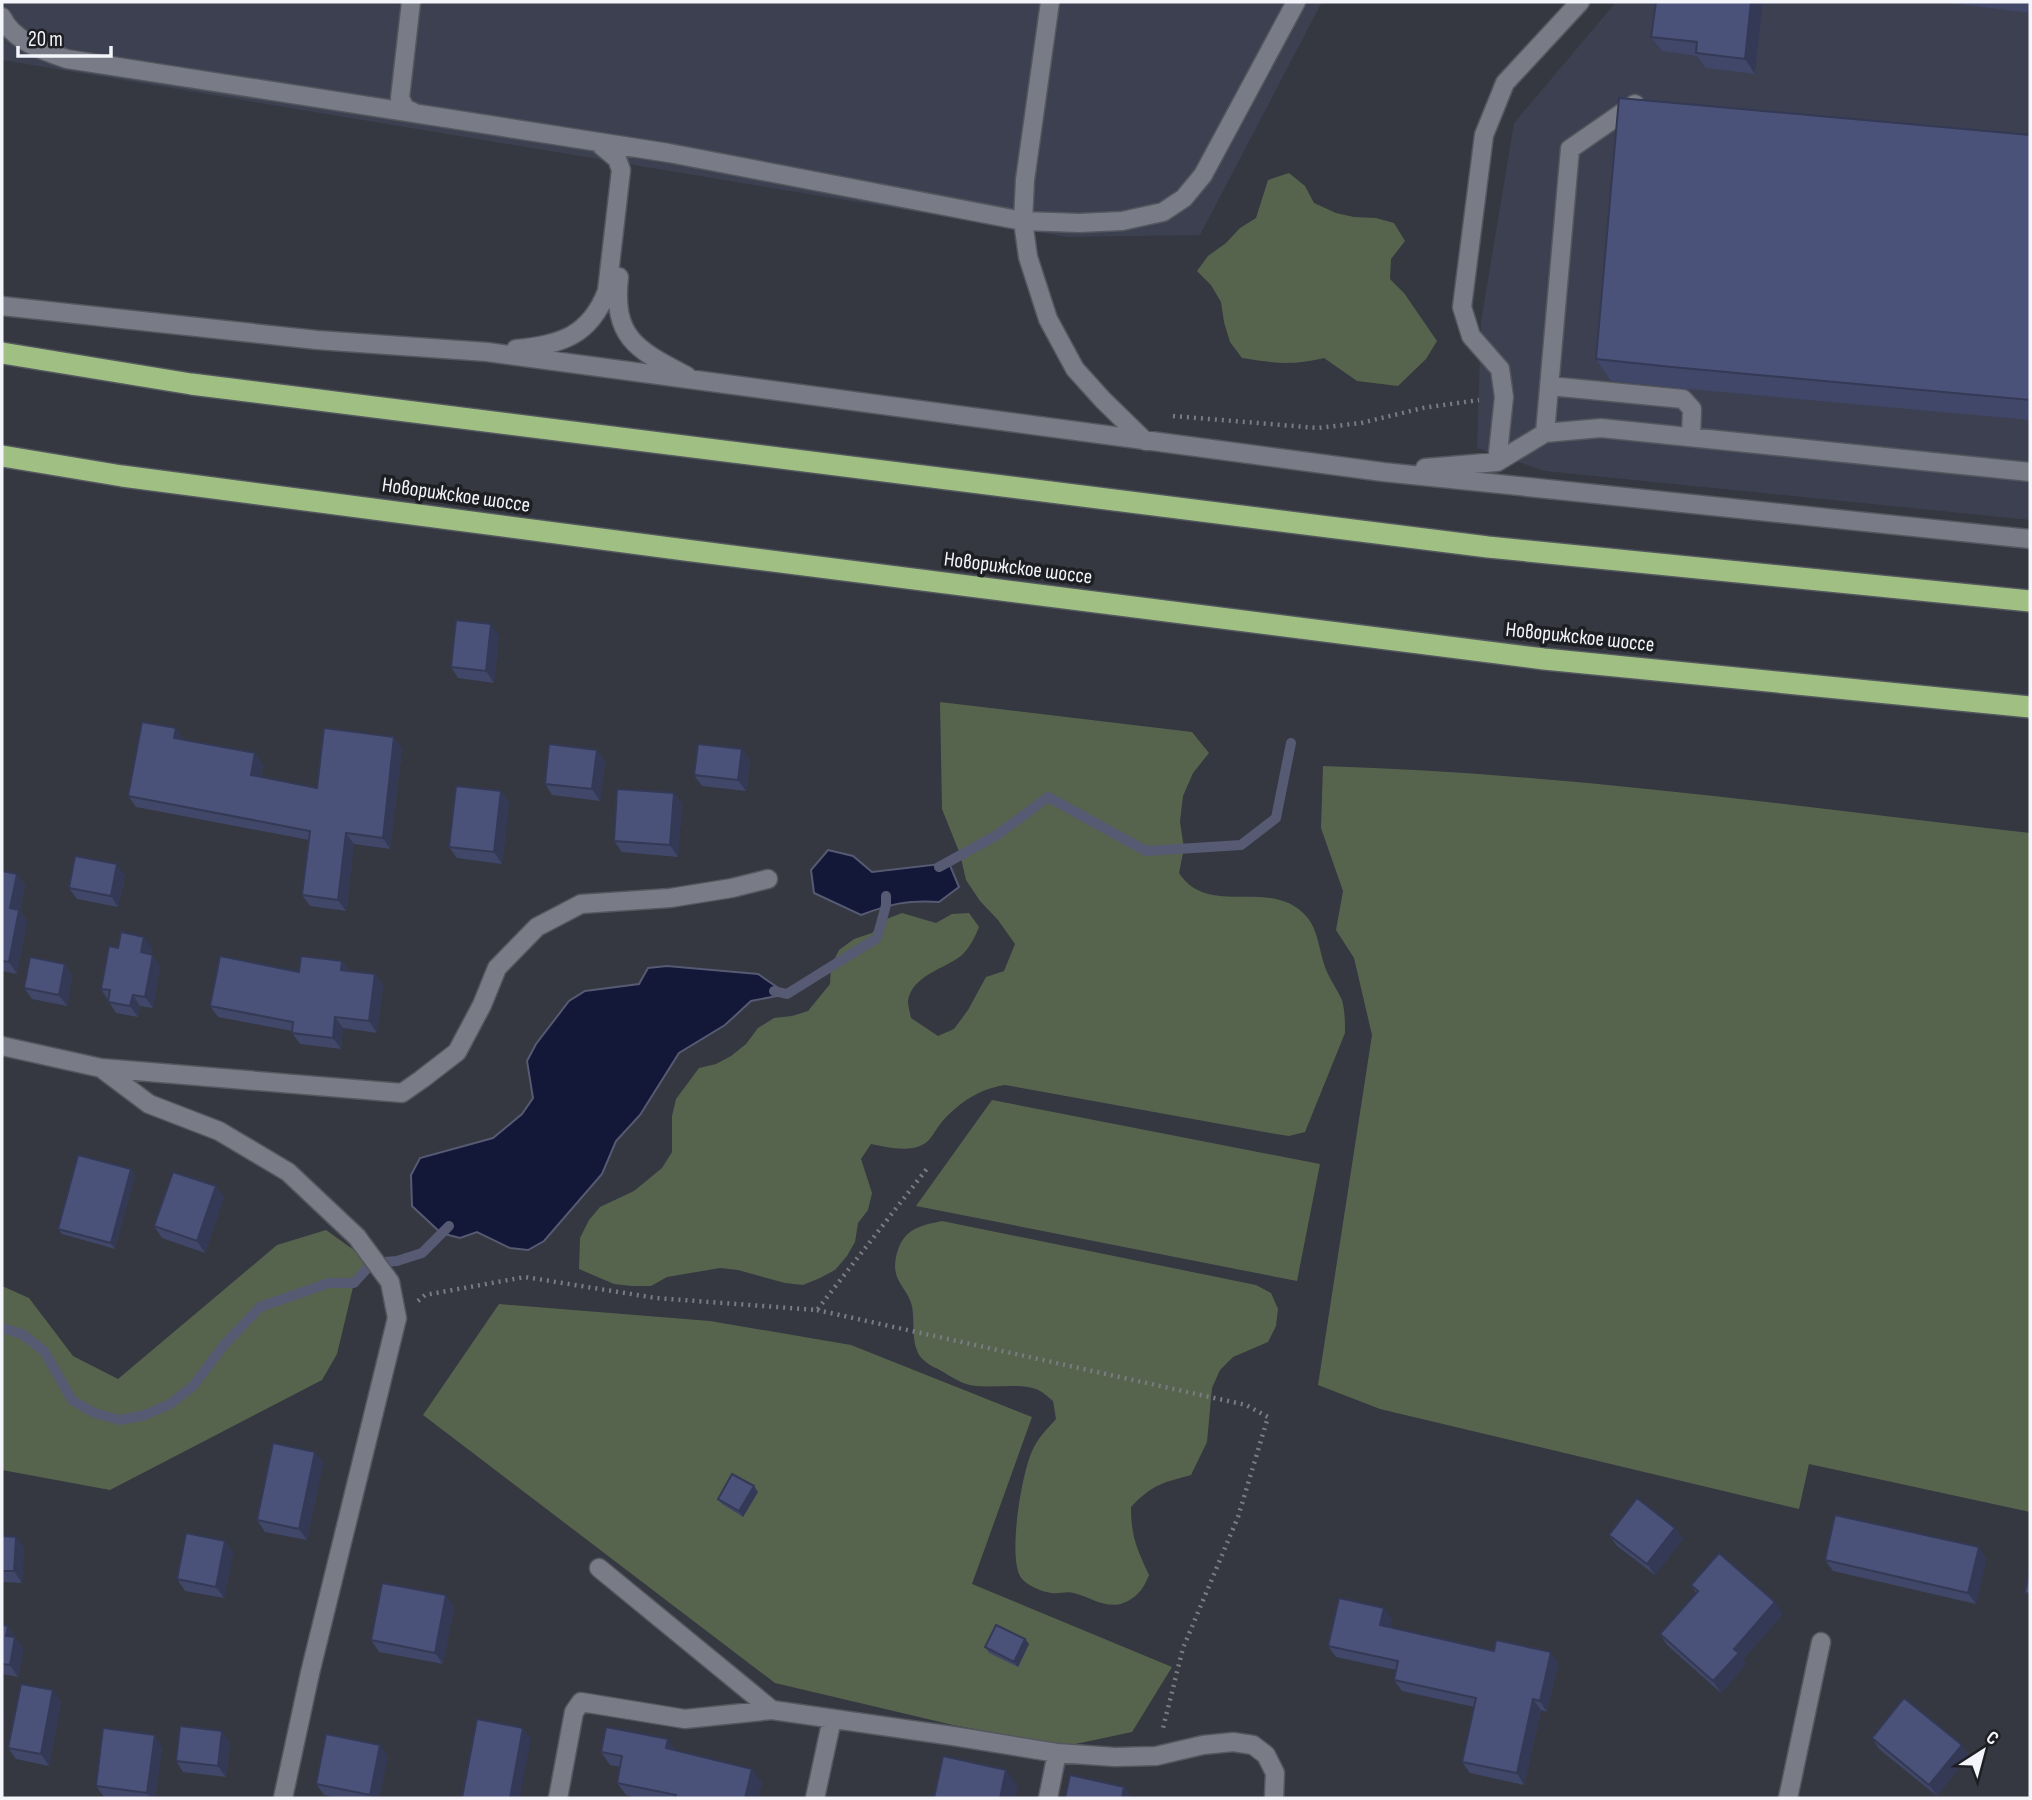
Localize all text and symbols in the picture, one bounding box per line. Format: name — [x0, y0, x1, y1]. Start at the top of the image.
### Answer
scale bar — [18, 14, 110, 58]
text: 20 m — [28, 27, 63, 52]
street label: Новорижское шоссе — [380, 472, 532, 518]
street label: Новорижское шоссе — [942, 546, 1094, 590]
street label: Новорижское шоссе — [1504, 617, 1656, 657]
north arrow — [1948, 1716, 2018, 1786]
text: С — [1981, 1726, 2003, 1751]

